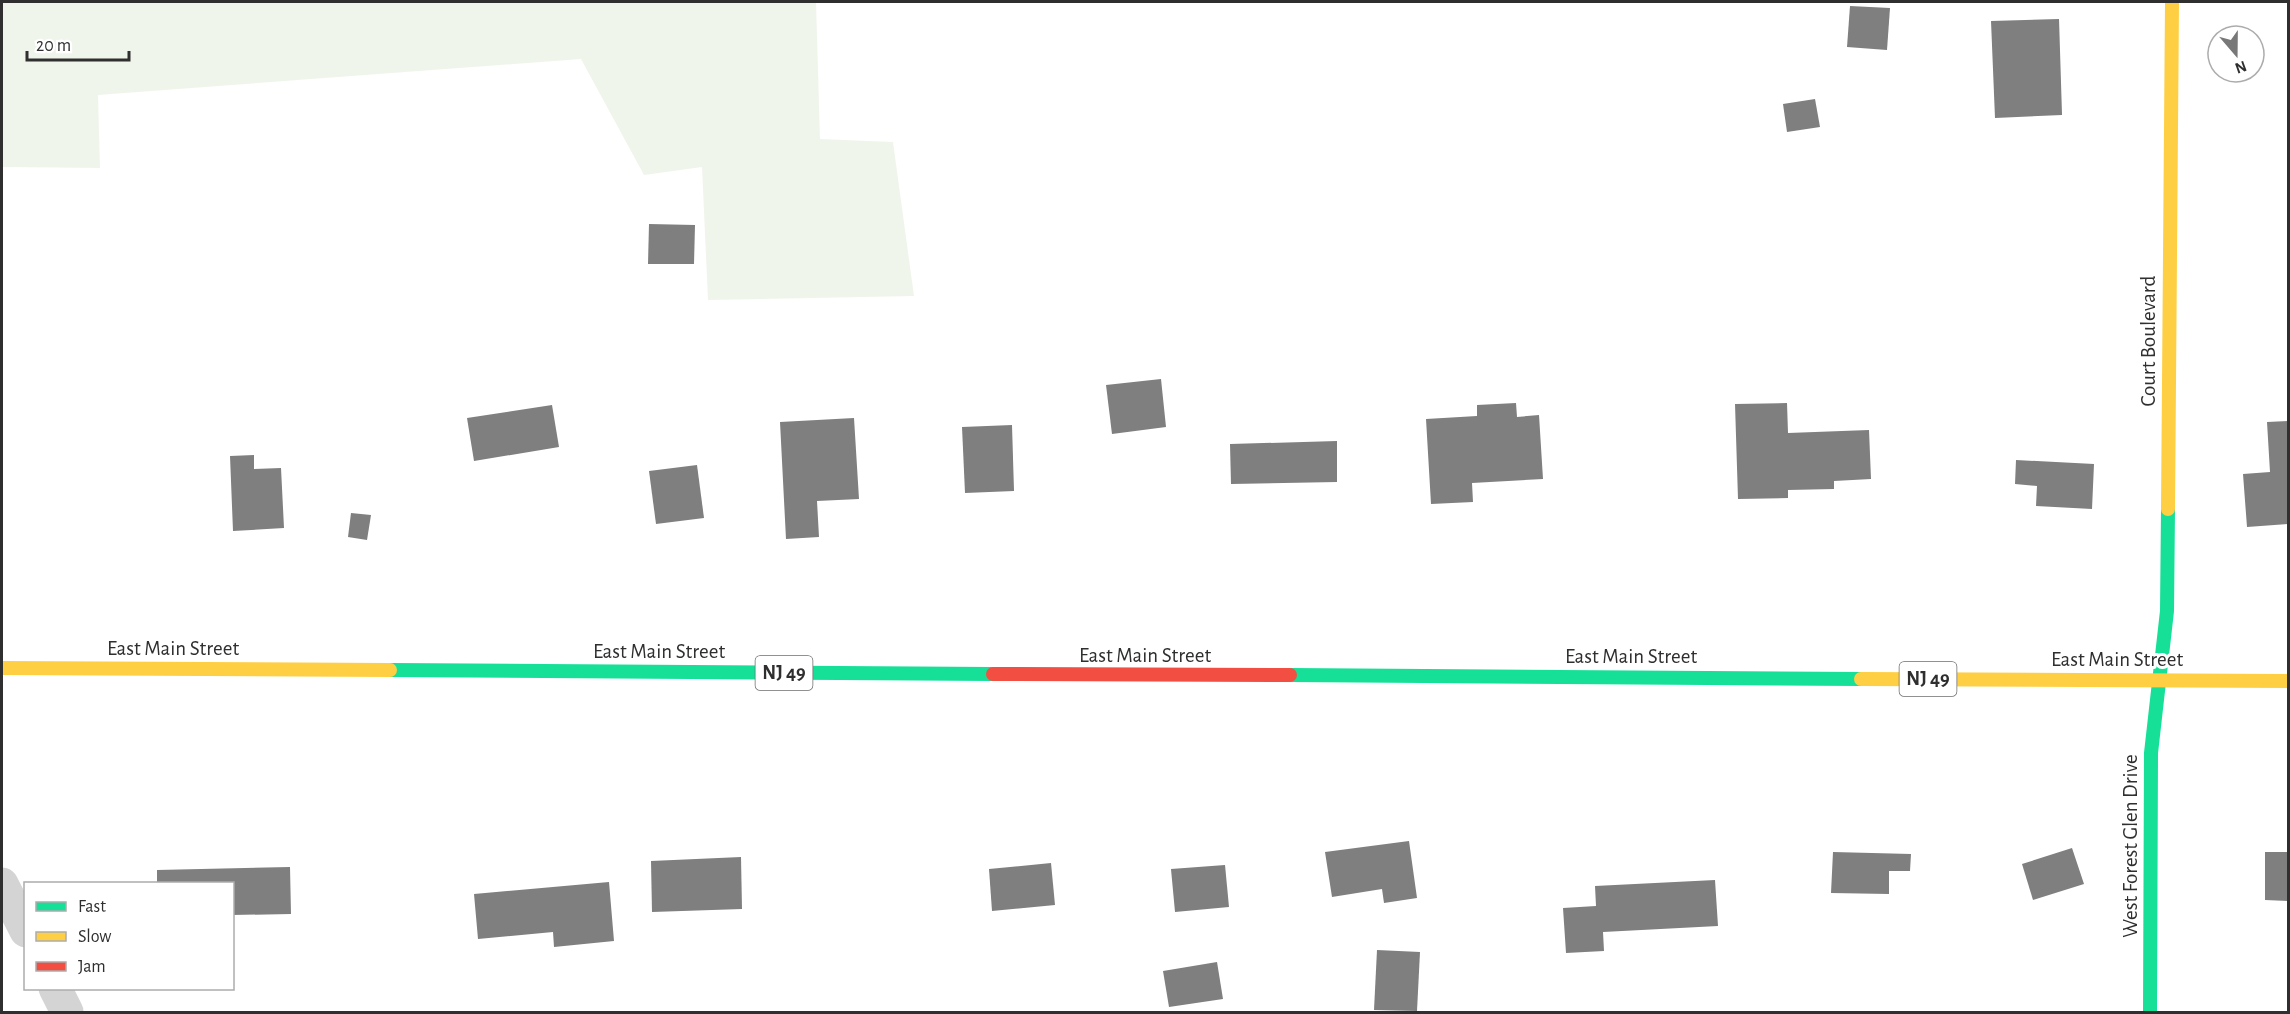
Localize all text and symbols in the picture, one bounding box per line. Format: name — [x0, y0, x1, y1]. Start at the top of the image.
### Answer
scale bar — [27, 24, 129, 62]
north arrow — [2206, 24, 2266, 84]
text: 20 m — [36, 37, 71, 55]
text: N — [2233, 58, 2249, 77]
street label: Court Boulevard — [2138, 275, 2159, 406]
street label: East Main Street — [107, 638, 239, 659]
street label: East Main Street — [593, 641, 725, 662]
street label: East Main Street — [1079, 645, 1211, 666]
street label: East Main Street — [1565, 646, 1697, 667]
street label: East Main Street — [2051, 649, 2183, 670]
road number: NJ 49 — [756, 656, 812, 690]
road number: NJ 49 — [1900, 662, 1956, 696]
street label: West Forest Glen Drive — [2120, 754, 2141, 938]
legend — [24, 882, 234, 990]
text: Fast — [78, 898, 106, 916]
text: Slow — [78, 928, 111, 946]
text: Jam — [78, 958, 106, 976]

